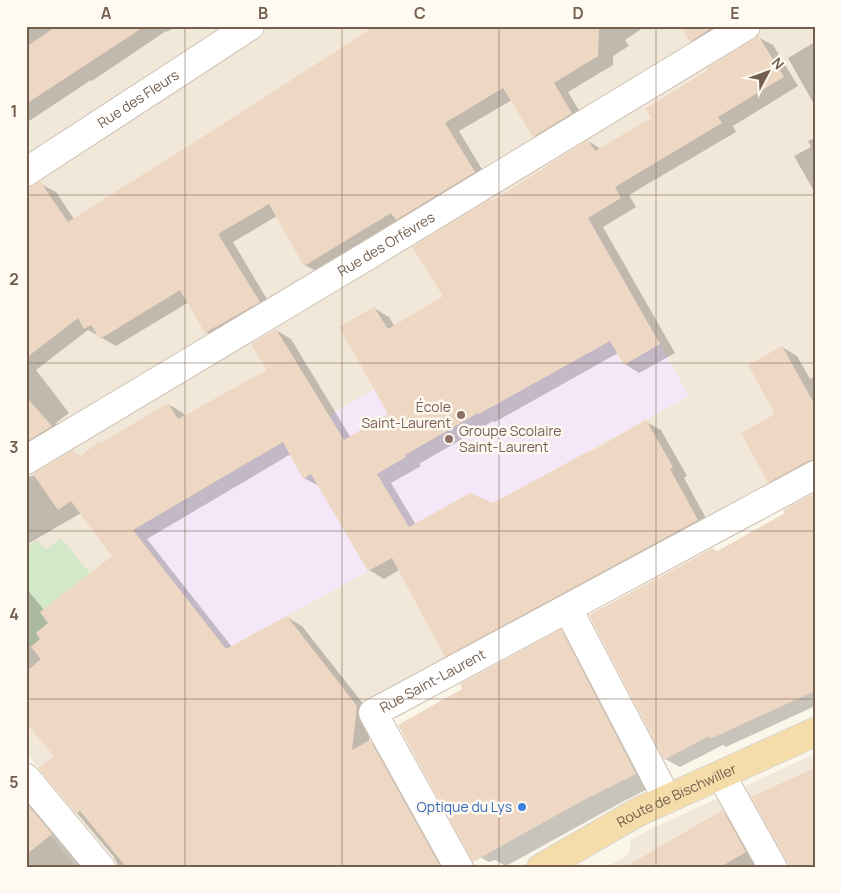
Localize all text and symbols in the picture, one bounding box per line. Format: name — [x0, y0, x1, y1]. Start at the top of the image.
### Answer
text: A — [101, 2, 112, 24]
text: B — [258, 2, 268, 24]
text: C — [414, 2, 426, 24]
text: D — [572, 2, 584, 24]
text: E — [730, 2, 740, 24]
north arrow — [744, 48, 794, 98]
text: N — [768, 53, 789, 73]
street label: Rue des Fleurs — [94, 65, 182, 132]
text: 1 — [10, 100, 18, 122]
street label: Rue des Orfèvres — [334, 207, 438, 280]
text: 2 — [9, 268, 19, 290]
place label: École Saint-Laurent — [361, 397, 451, 432]
marker: École Saint-Laurent — [455, 409, 467, 421]
place label: Groupe Scolaire Saint-Laurent — [459, 421, 562, 456]
marker: Groupe Scolaire Saint-Laurent — [443, 433, 455, 445]
text: 3 — [9, 436, 19, 458]
text: 4 — [9, 603, 19, 625]
street label: Rue Saint-Laurent — [376, 644, 489, 717]
street label: Route de Bischwiller — [613, 759, 739, 831]
text: 5 — [9, 771, 19, 793]
place label: Optique du Lys — [417, 797, 512, 816]
marker: Optique du Lys — [516, 801, 528, 813]

